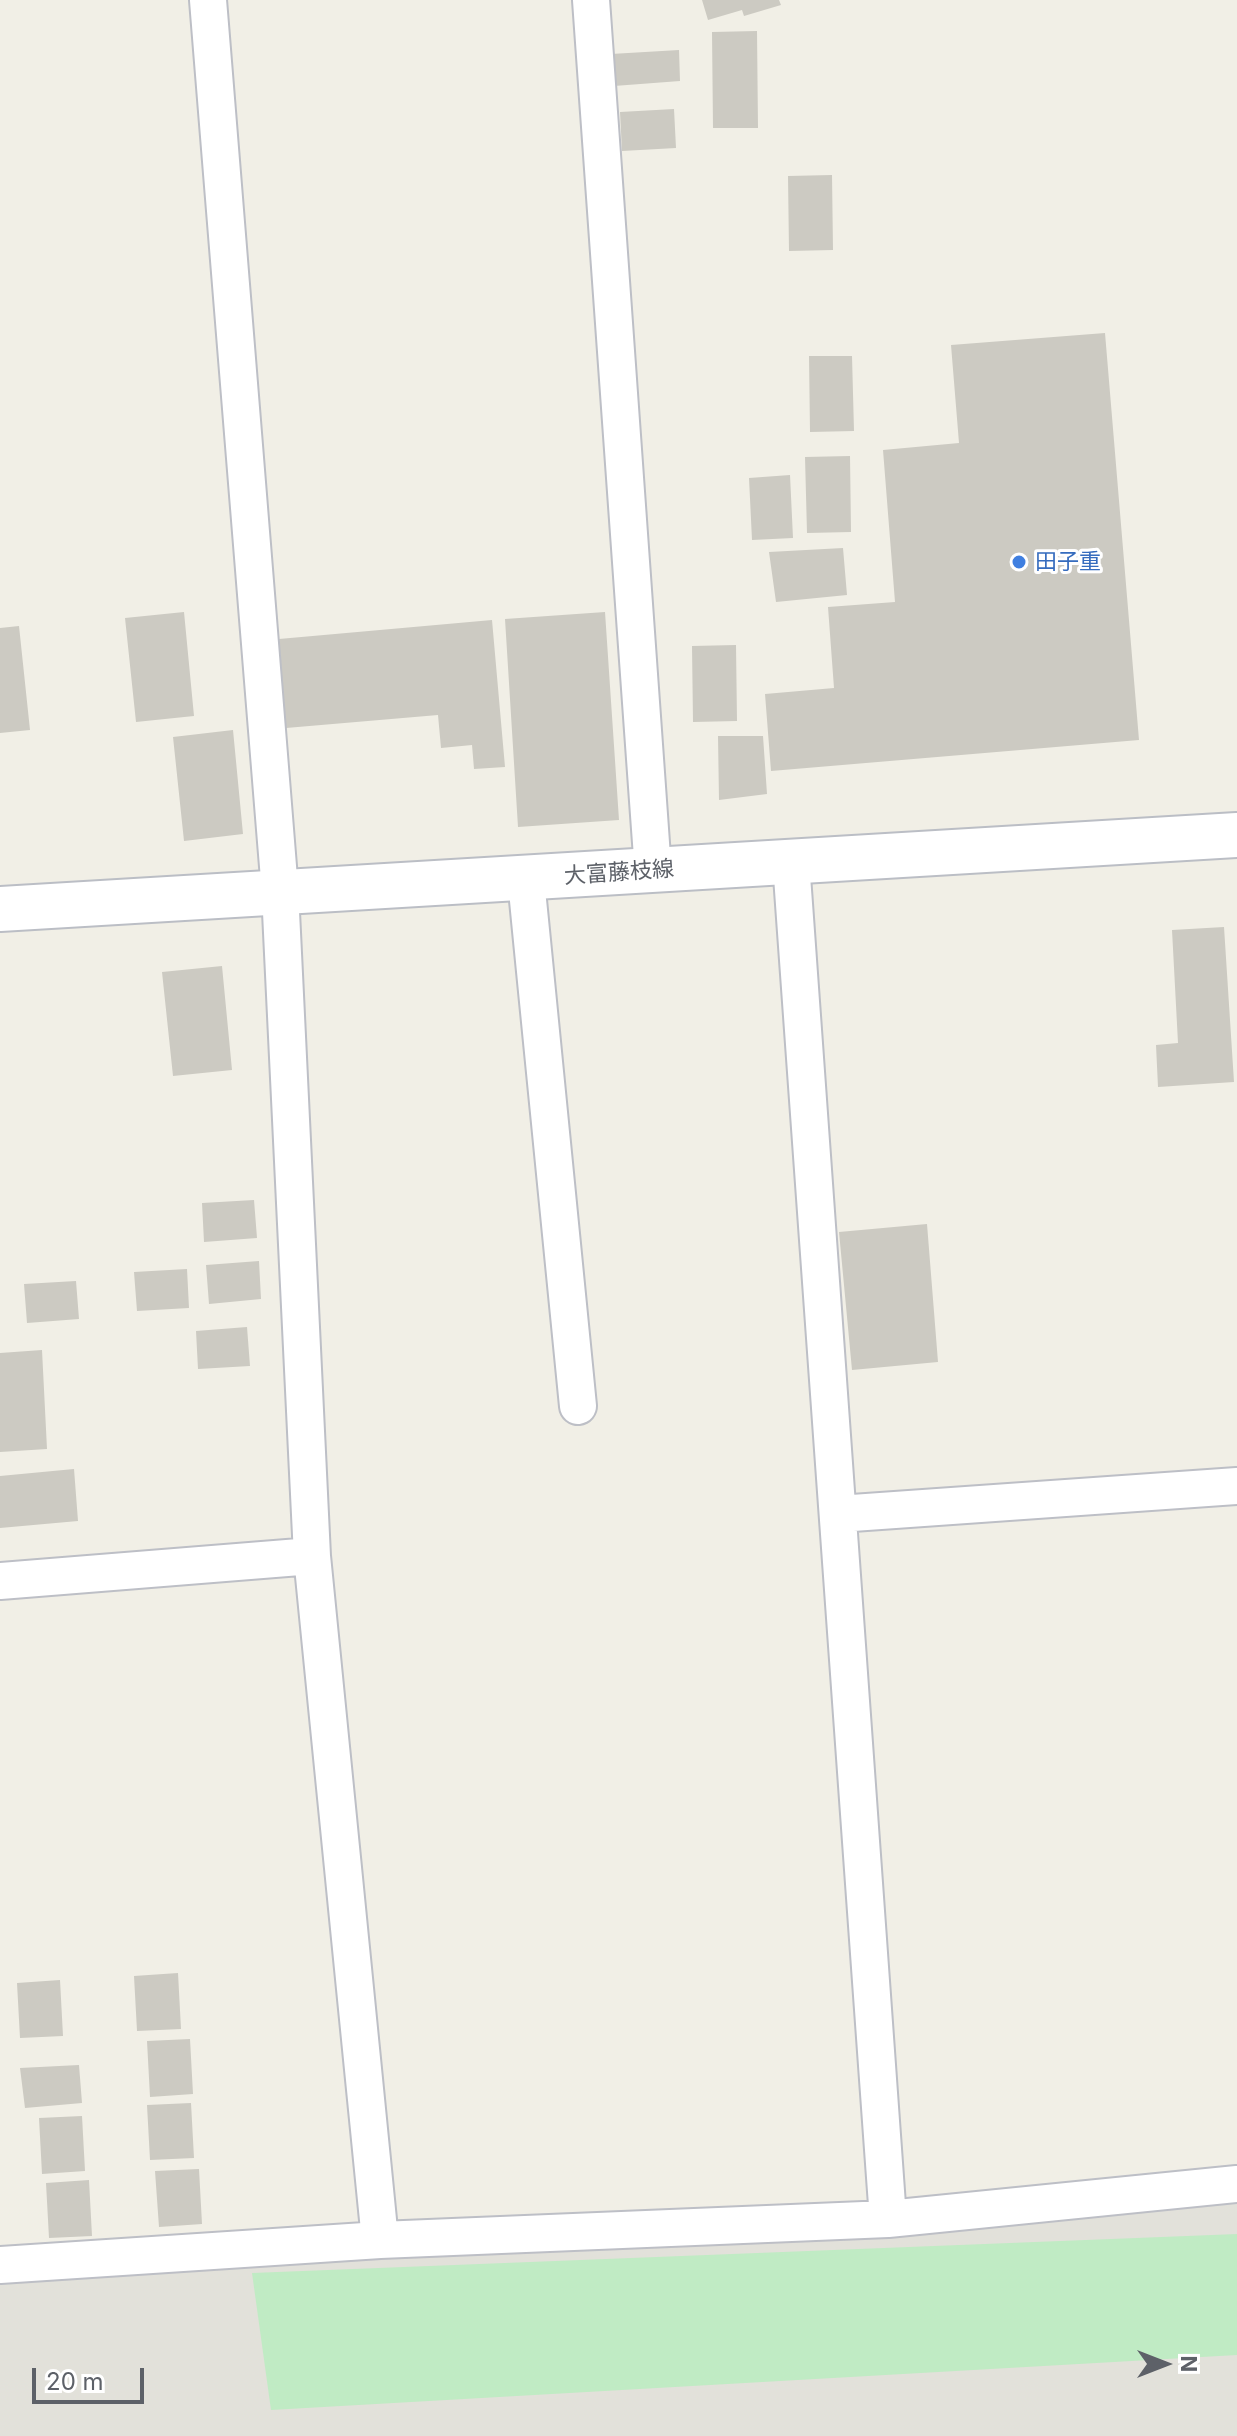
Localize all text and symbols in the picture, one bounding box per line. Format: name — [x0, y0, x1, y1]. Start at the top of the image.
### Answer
place label: 田子重 — [1035, 549, 1101, 575]
marker: 田子重 — [1010, 553, 1028, 571]
street label: 大富藤枝線 — [563, 856, 675, 890]
north arrow — [1125, 2324, 1205, 2404]
scale bar — [36, 2352, 148, 2402]
text: N — [1176, 2356, 1202, 2372]
text: 20 m — [46, 2367, 104, 2396]

